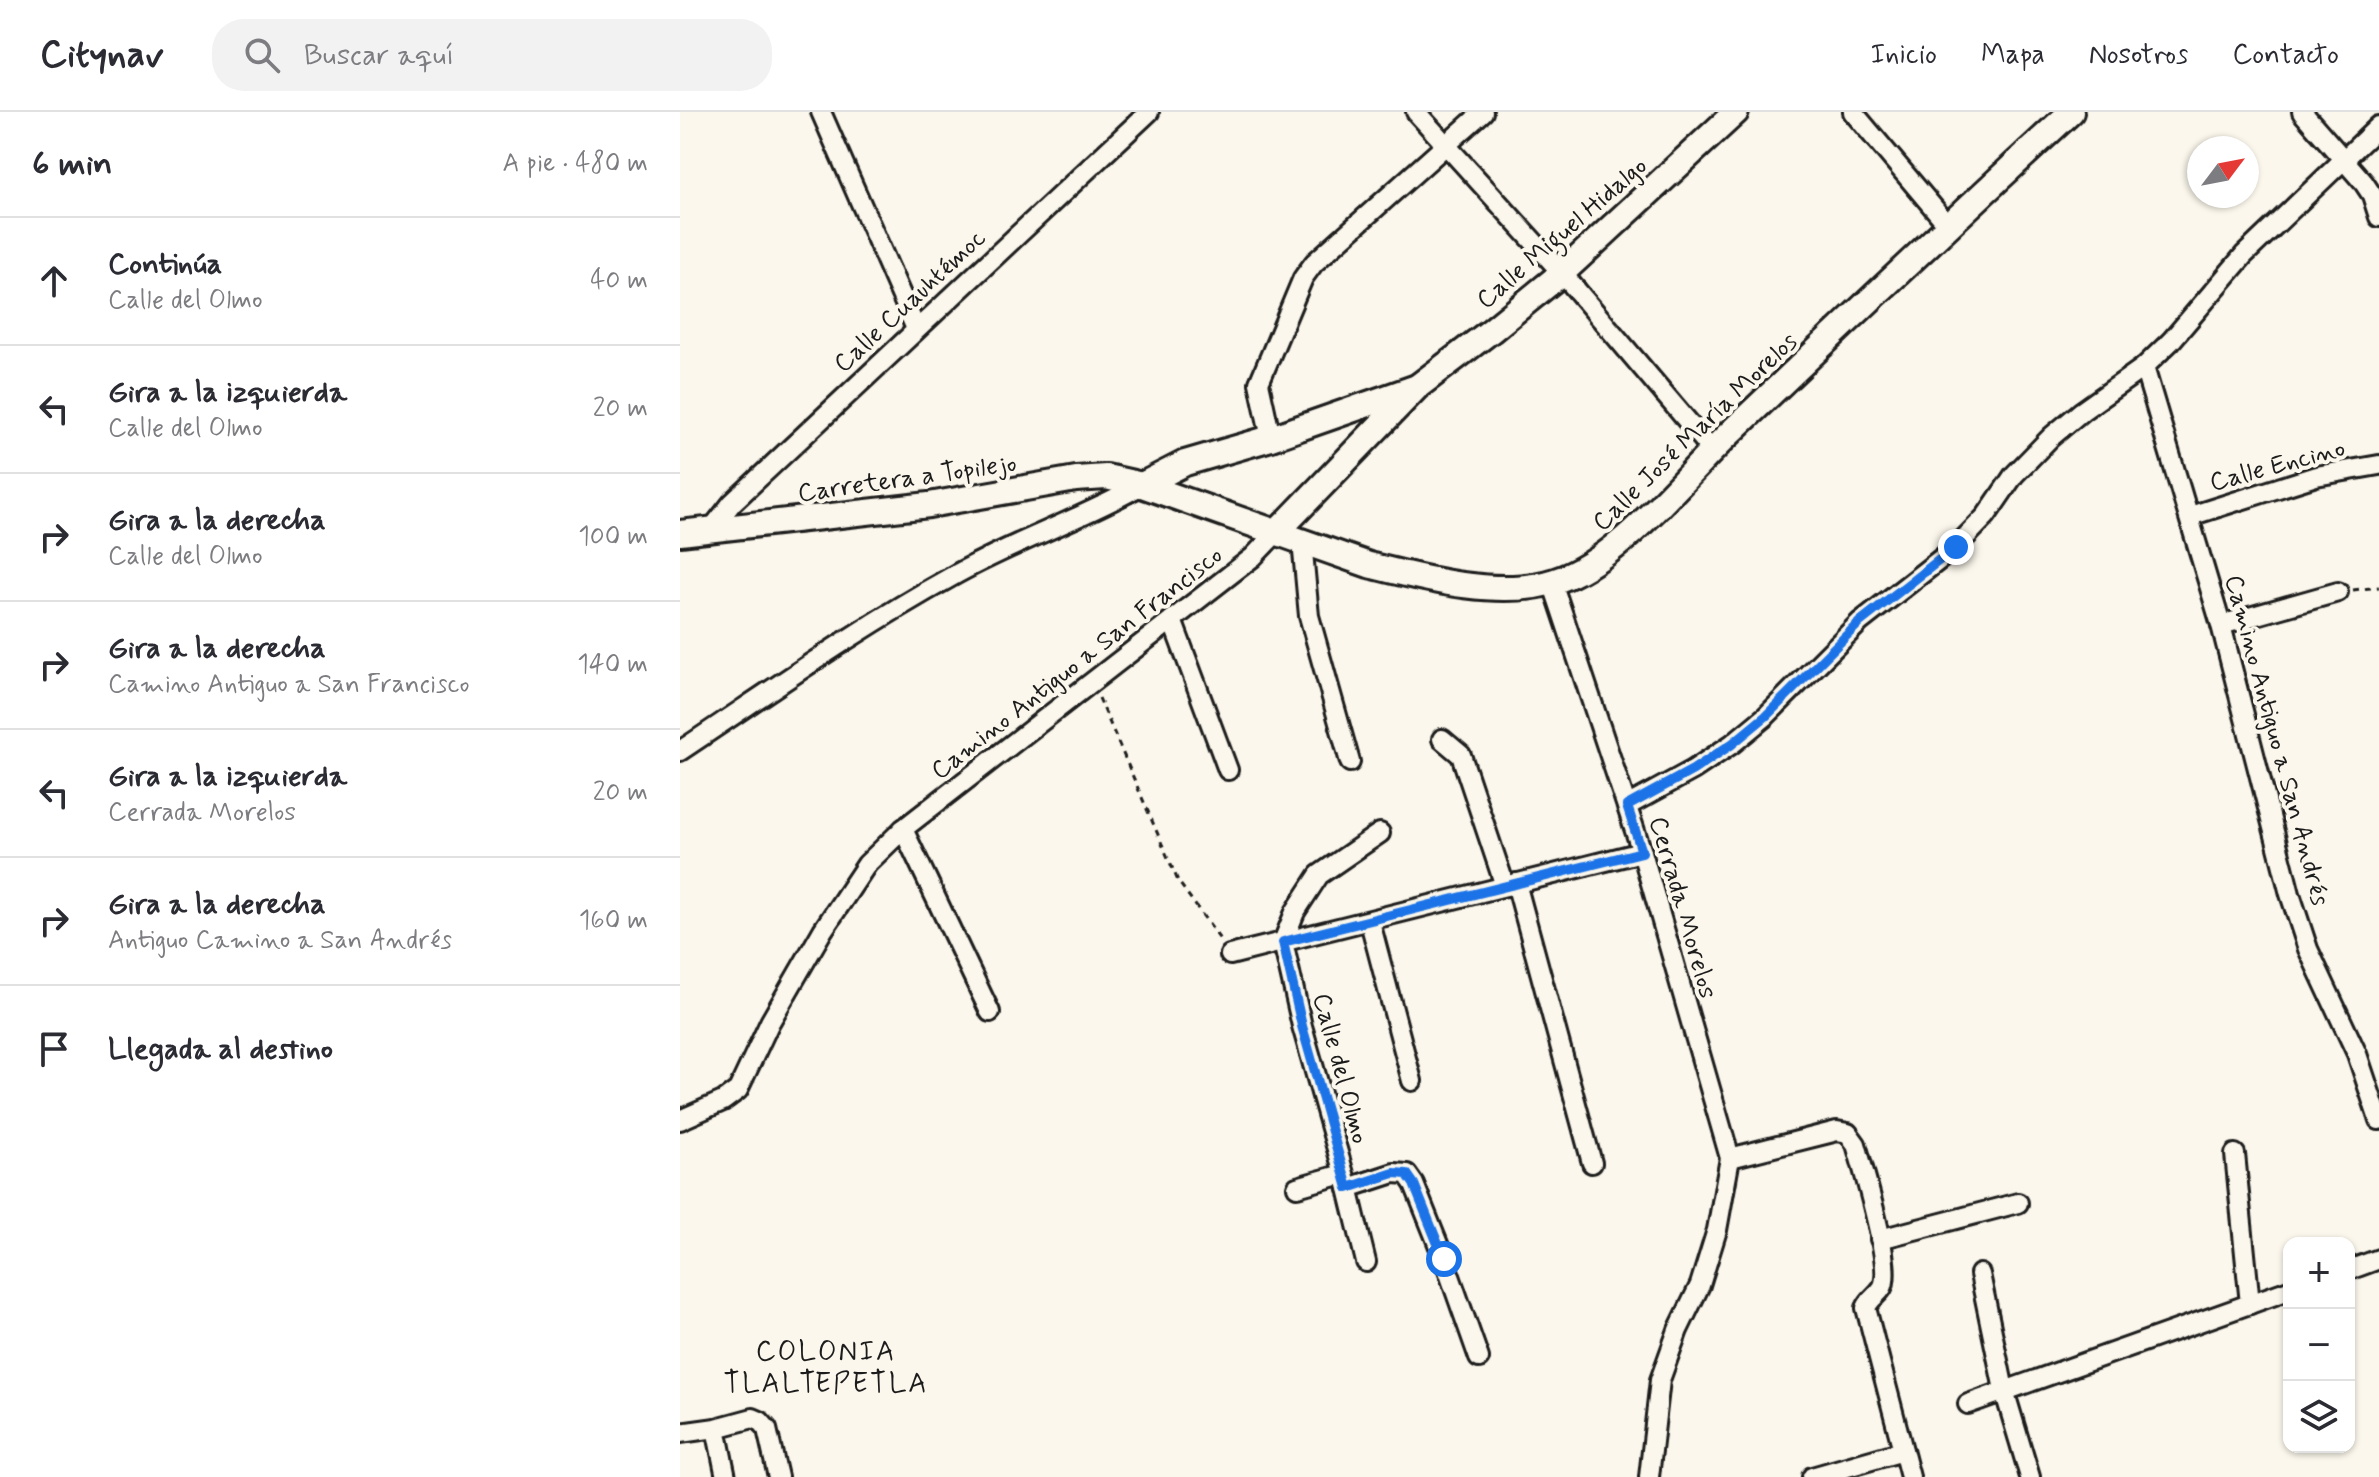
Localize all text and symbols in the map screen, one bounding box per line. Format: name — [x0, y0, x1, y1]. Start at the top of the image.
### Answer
search box — [212, 19, 772, 91]
text: Citynav — [40, 31, 164, 80]
icon: search — [240, 33, 284, 77]
text: Buscar aquí — [304, 36, 454, 75]
text: Inicio — [1870, 37, 1937, 74]
text: Mapa — [1981, 37, 2045, 74]
text: Nosotros — [2089, 37, 2188, 74]
text: Contacto — [2232, 37, 2339, 74]
north arrow — [2187, 136, 2259, 208]
text: 6 min — [32, 142, 112, 187]
text: A pie · 480 m — [502, 147, 648, 181]
street label: Calle Miguel Hidalgo — [1470, 150, 1657, 319]
street label: Calle Cuauhtémoc — [827, 222, 994, 381]
text: Continúa — [108, 245, 222, 284]
icon: ahead — [32, 259, 76, 303]
text: 40 m — [590, 264, 648, 298]
text: Calle del Olmo — [108, 284, 262, 318]
street label: Calle José María Morelos — [1585, 325, 1805, 539]
text: Gira a la izquierda — [108, 373, 347, 412]
icon: left — [32, 387, 76, 431]
text: 20 m — [593, 392, 648, 426]
text: Calle del Olmo — [108, 412, 262, 446]
street label: Calle Encino — [2206, 432, 2349, 500]
street label: Carretera a Topilejo — [796, 447, 1019, 511]
text: Gira a la derecha — [108, 501, 326, 540]
icon: right — [32, 515, 76, 559]
text: 100 m — [578, 520, 648, 554]
route end — [1938, 529, 1974, 565]
street label: Camino Antiguo a San Francisco — [924, 539, 1230, 788]
text: Calle del Olmo — [108, 540, 262, 574]
street label: Camino Antiguo a San Andrés — [2215, 571, 2337, 910]
text: Gira a la derecha — [108, 629, 326, 668]
icon: right — [32, 643, 76, 687]
text: 140 m — [577, 648, 648, 682]
text: Camino Antiguo a San Francisco — [108, 668, 469, 702]
text: Gira a la izquierda — [108, 757, 347, 796]
icon: left — [32, 771, 76, 815]
text: 20 m — [593, 776, 648, 810]
text: Cerrada Morelos — [108, 796, 296, 830]
street label: Cerrada Morelos — [1640, 813, 1724, 1003]
text: Gira a la derecha — [108, 885, 326, 924]
icon: right — [32, 899, 76, 943]
text: 160 m — [579, 904, 648, 938]
text: Antiguo Camino a San Andrés — [108, 924, 452, 958]
street label: Calle del Olmo — [1304, 990, 1376, 1148]
icon: arrive — [32, 1027, 76, 1071]
text: Llegada al destino — [108, 1030, 333, 1069]
map controls — [2283, 1237, 2355, 1453]
button: + — [2283, 1237, 2355, 1309]
route start — [1426, 1241, 1462, 1277]
button: − — [2283, 1309, 2355, 1381]
district label: COLONIA TLALTEPETLA — [724, 1334, 928, 1403]
button: layers — [2283, 1381, 2355, 1453]

